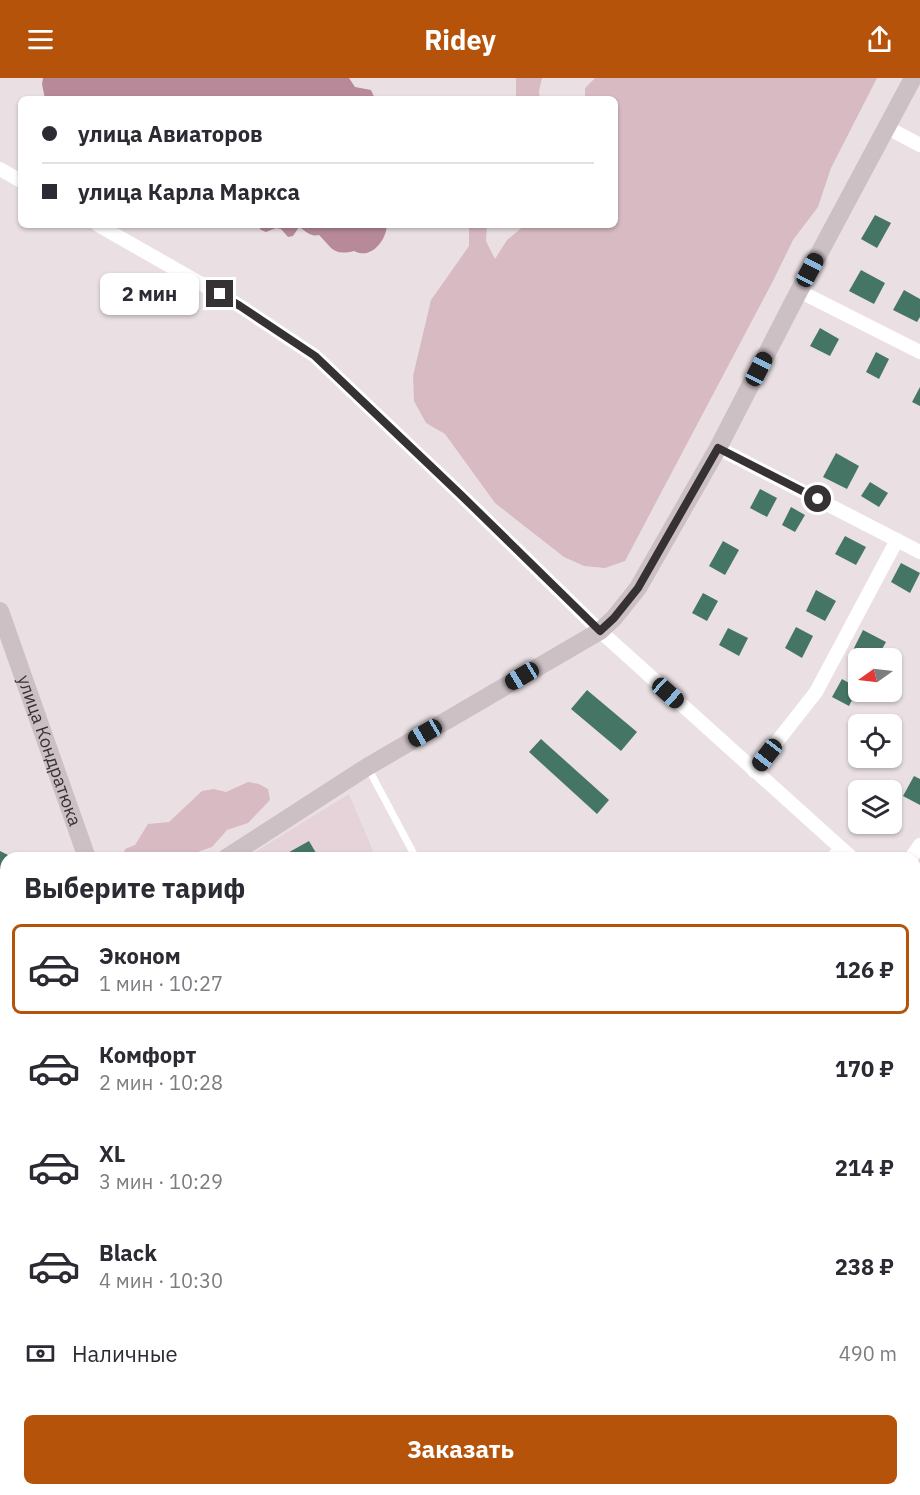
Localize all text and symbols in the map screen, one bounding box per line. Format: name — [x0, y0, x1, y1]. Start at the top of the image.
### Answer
text: Ridey — [424, 22, 496, 57]
icon: menu — [24, 23, 57, 56]
icon: share — [863, 23, 896, 56]
text: улица Авиаторов — [78, 119, 263, 148]
text: улица Карла Маркса — [78, 177, 300, 206]
car — [794, 250, 826, 290]
callout: 2 мин — [100, 273, 199, 315]
text: 2 мин — [122, 280, 177, 307]
route end — [206, 280, 233, 307]
car — [743, 349, 775, 389]
route start — [804, 485, 831, 512]
north arrow — [848, 648, 902, 702]
map controls — [848, 648, 902, 834]
car — [502, 659, 542, 693]
street label: улица Кондратюка — [12, 672, 87, 829]
car — [649, 674, 687, 712]
button: locate — [848, 714, 902, 768]
car — [405, 716, 445, 750]
car — [749, 735, 785, 775]
button: layers — [848, 780, 902, 834]
text: Выберите тариф — [24, 870, 245, 905]
text: Эконом — [99, 941, 181, 970]
icon: car — [27, 942, 81, 996]
text: 126 ₽ — [835, 955, 894, 984]
text: 1 мин · 10:27 — [99, 970, 223, 997]
text: Комфорт — [99, 1040, 196, 1069]
icon: car — [27, 1041, 81, 1095]
text: 170 ₽ — [835, 1054, 894, 1083]
text: 2 мин · 10:28 — [99, 1069, 223, 1096]
text: XL — [99, 1139, 125, 1168]
icon: car — [27, 1140, 81, 1194]
text: 214 ₽ — [835, 1153, 894, 1182]
text: 3 мин · 10:29 — [99, 1168, 223, 1195]
text: Black — [99, 1238, 157, 1267]
icon: car — [27, 1239, 81, 1293]
text: 238 ₽ — [835, 1252, 894, 1281]
text: 4 мин · 10:30 — [99, 1267, 223, 1294]
icon: cash — [24, 1337, 57, 1370]
text: Наличные — [72, 1339, 178, 1368]
text: 490 m — [839, 1340, 897, 1367]
button: Заказать — [24, 1415, 897, 1484]

